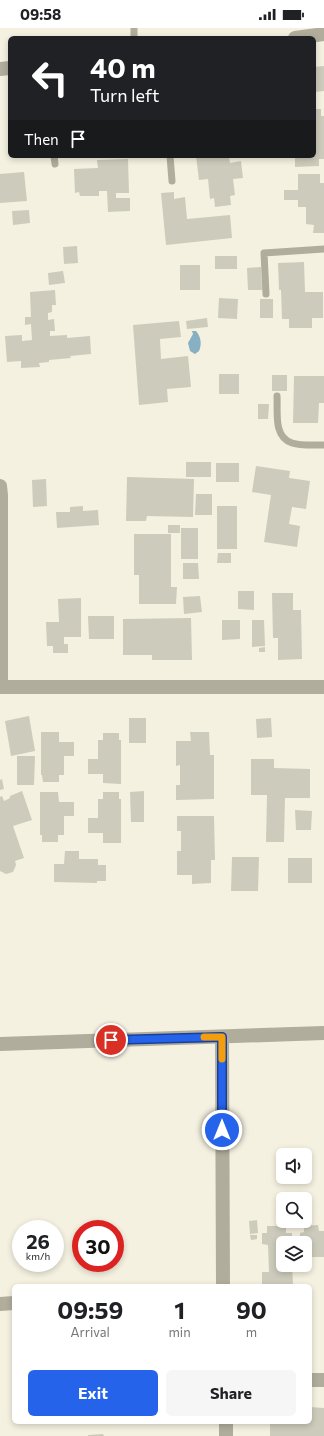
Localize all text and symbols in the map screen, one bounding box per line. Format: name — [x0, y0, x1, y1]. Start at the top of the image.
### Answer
text: 09:58 — [20, 5, 61, 23]
text: 40 m — [90, 50, 156, 84]
icon: left — [24, 52, 76, 104]
text: Turn left — [90, 84, 159, 106]
icon: arrive — [67, 128, 89, 150]
text: Then — [24, 130, 59, 148]
pin — [94, 1023, 128, 1057]
icon: arrive — [100, 1029, 122, 1051]
position arrow — [201, 1109, 243, 1151]
map controls — [276, 1148, 312, 1272]
button: sound — [276, 1148, 312, 1184]
button: search — [276, 1192, 312, 1228]
speed limit sign: 30 — [72, 1220, 124, 1272]
text: 26 — [26, 1229, 50, 1253]
button: layers — [276, 1236, 312, 1272]
text: km/h — [26, 1250, 50, 1262]
text: 09:59 — [57, 1295, 123, 1324]
text: 1 — [174, 1295, 185, 1324]
text: 90 — [236, 1295, 267, 1324]
text: Arrival — [71, 1324, 110, 1340]
text: min — [169, 1324, 191, 1340]
text: m — [246, 1324, 257, 1340]
button: Exit — [28, 1370, 158, 1416]
button: Share — [166, 1370, 296, 1416]

